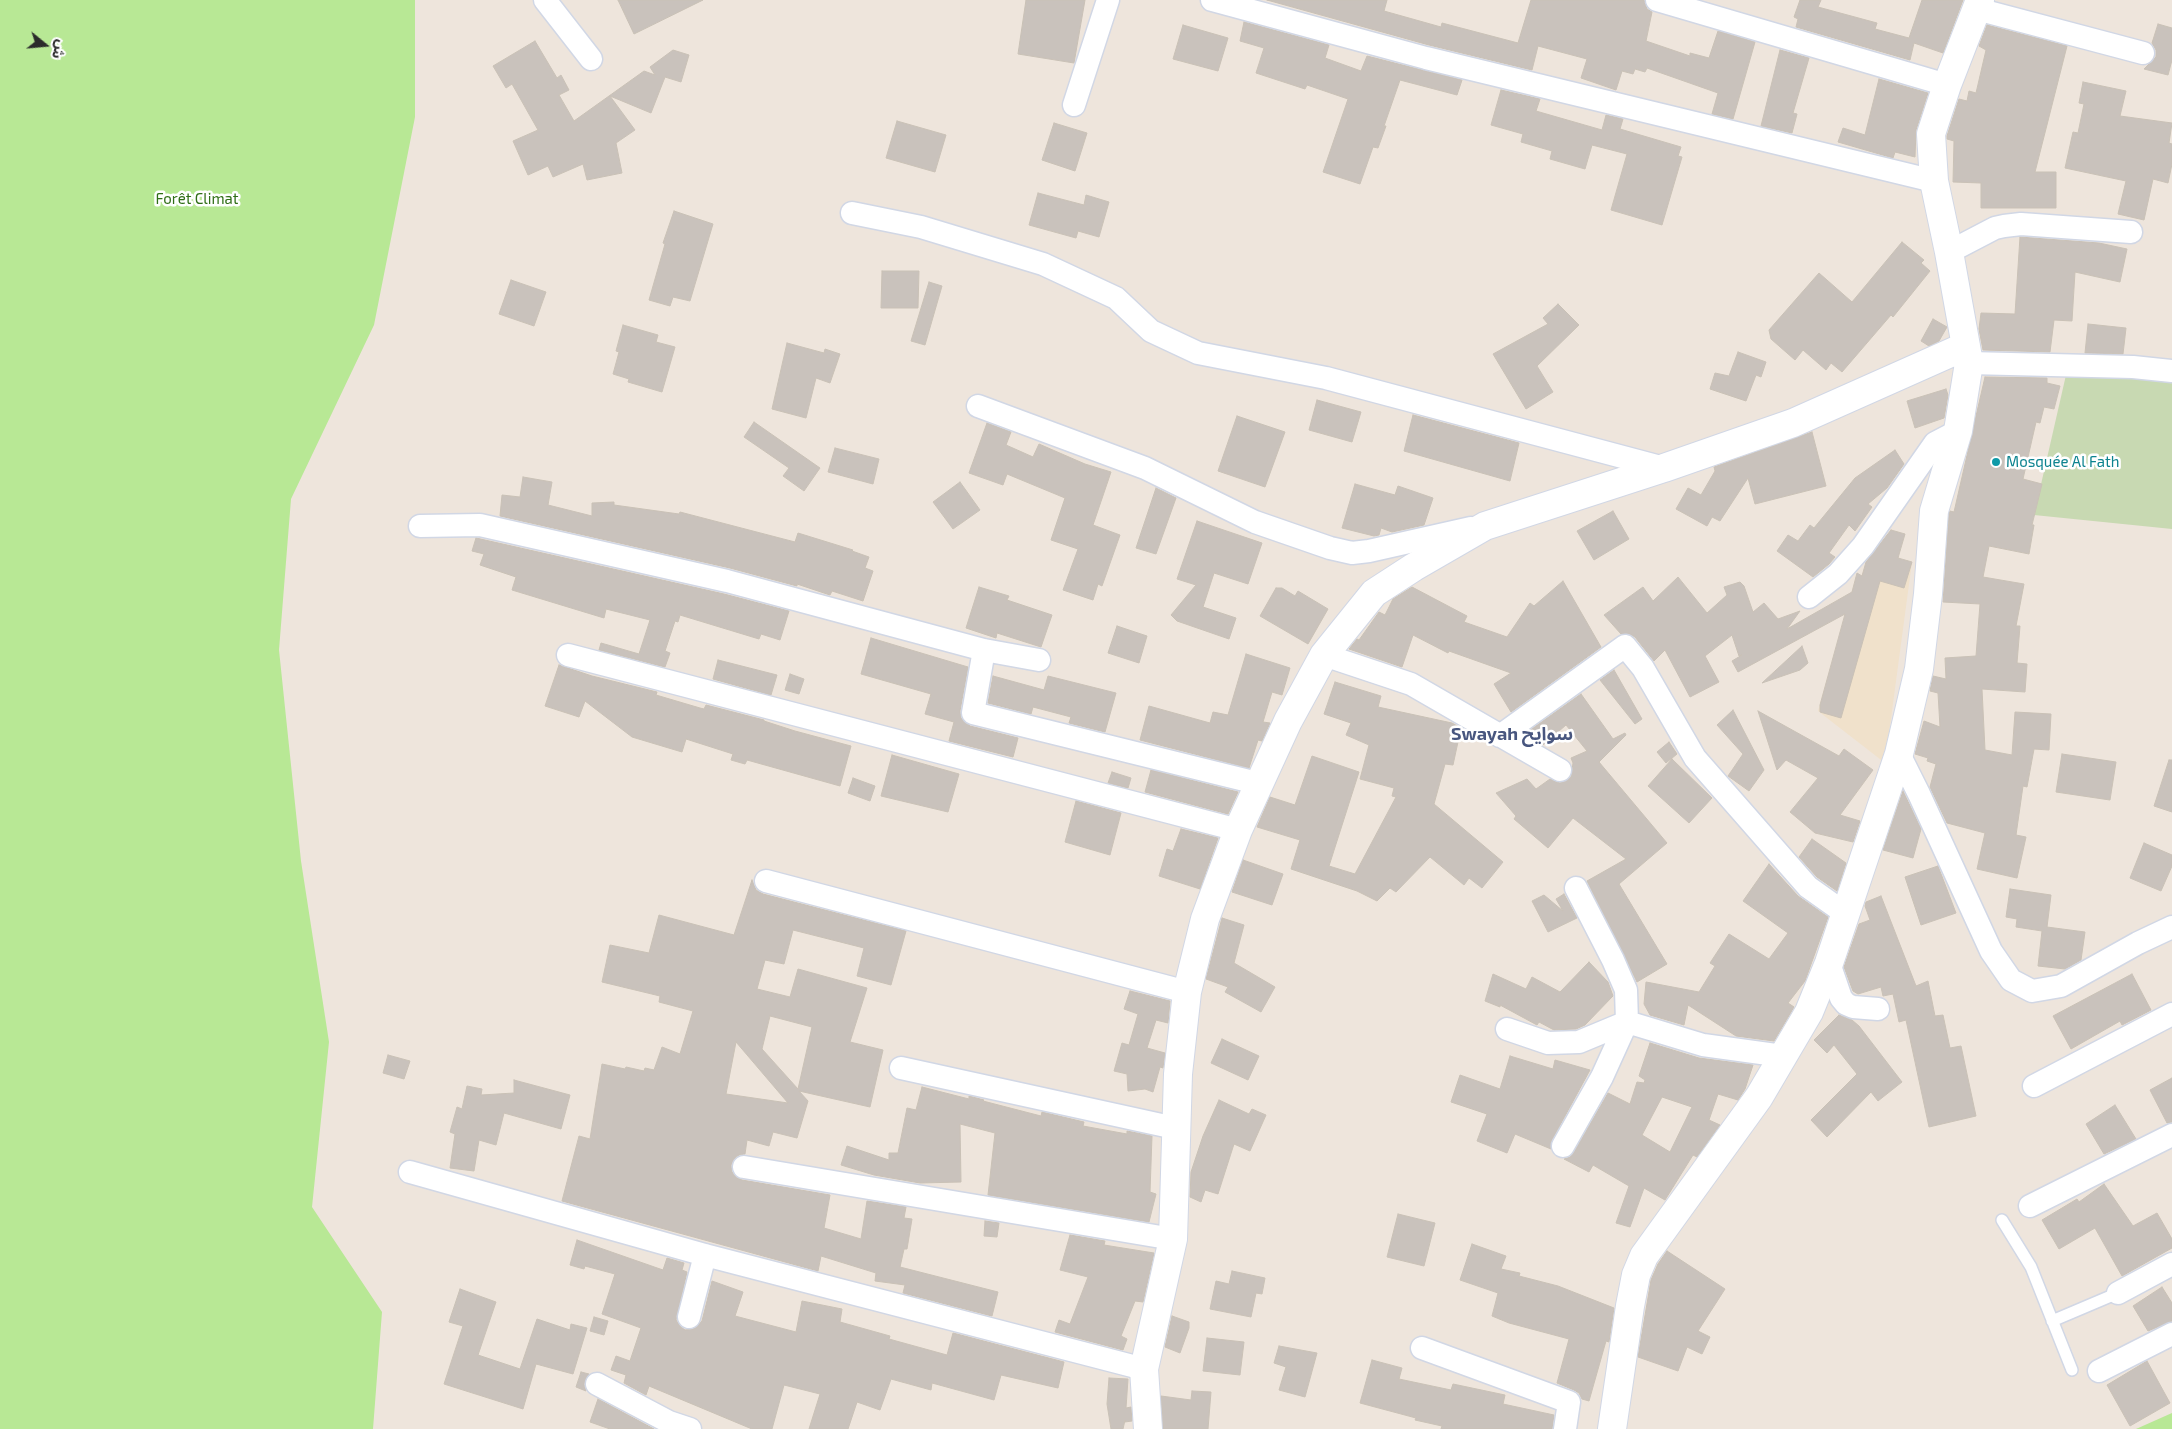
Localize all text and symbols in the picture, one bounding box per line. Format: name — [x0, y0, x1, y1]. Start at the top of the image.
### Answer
north arrow — [20, 20, 70, 70]
text: ش — [49, 38, 71, 61]
park label: Forêt Climat — [155, 190, 239, 208]
place label: Mosquée Al Fath — [2006, 453, 2119, 471]
marker: Mosquée Al Fath — [1990, 456, 2002, 468]
district label: Swayah سوايح — [1451, 723, 1573, 745]

